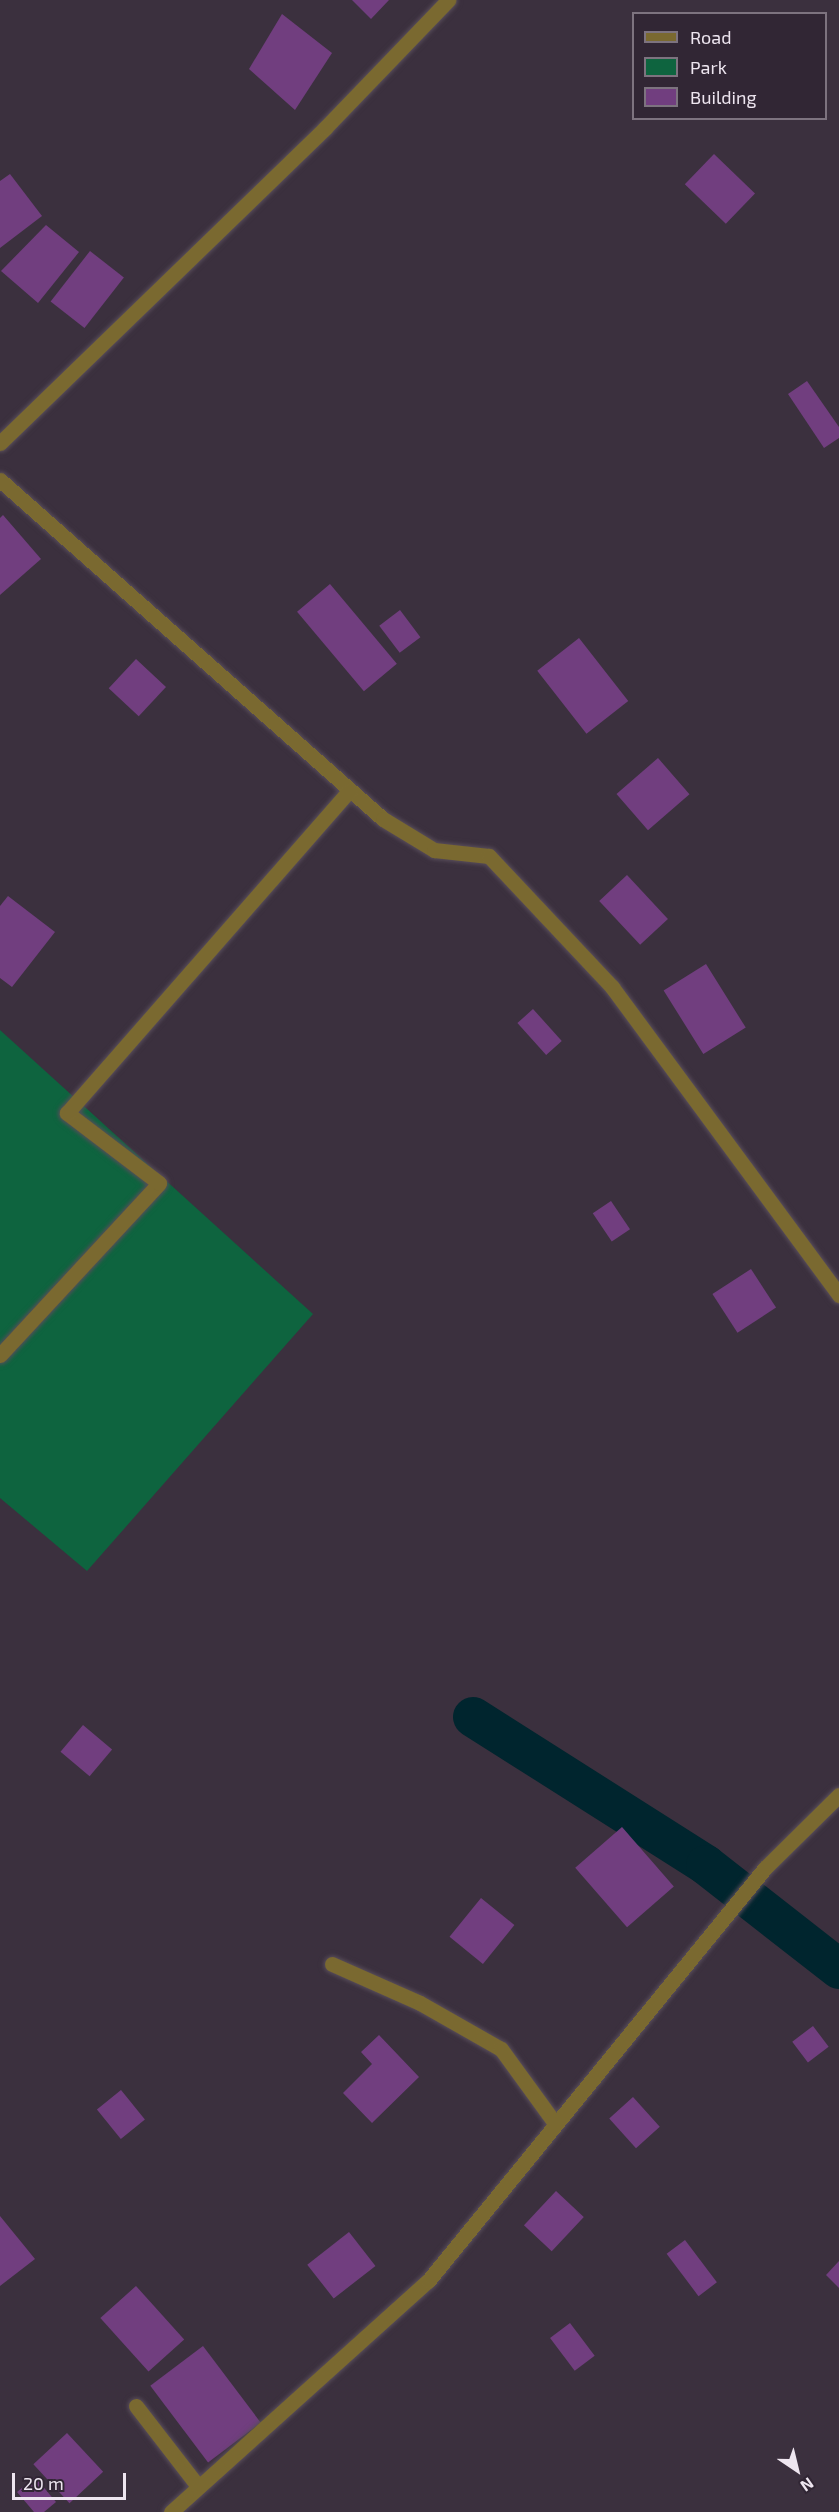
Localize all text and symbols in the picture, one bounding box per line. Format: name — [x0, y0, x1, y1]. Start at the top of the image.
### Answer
legend — [632, 12, 827, 120]
text: Road — [690, 26, 731, 48]
text: Park — [690, 56, 727, 78]
text: Building — [690, 86, 757, 108]
north arrow — [767, 2440, 827, 2500]
scale bar — [15, 2461, 129, 2499]
text: 20 m — [23, 2472, 64, 2494]
text: N — [797, 2474, 818, 2496]

